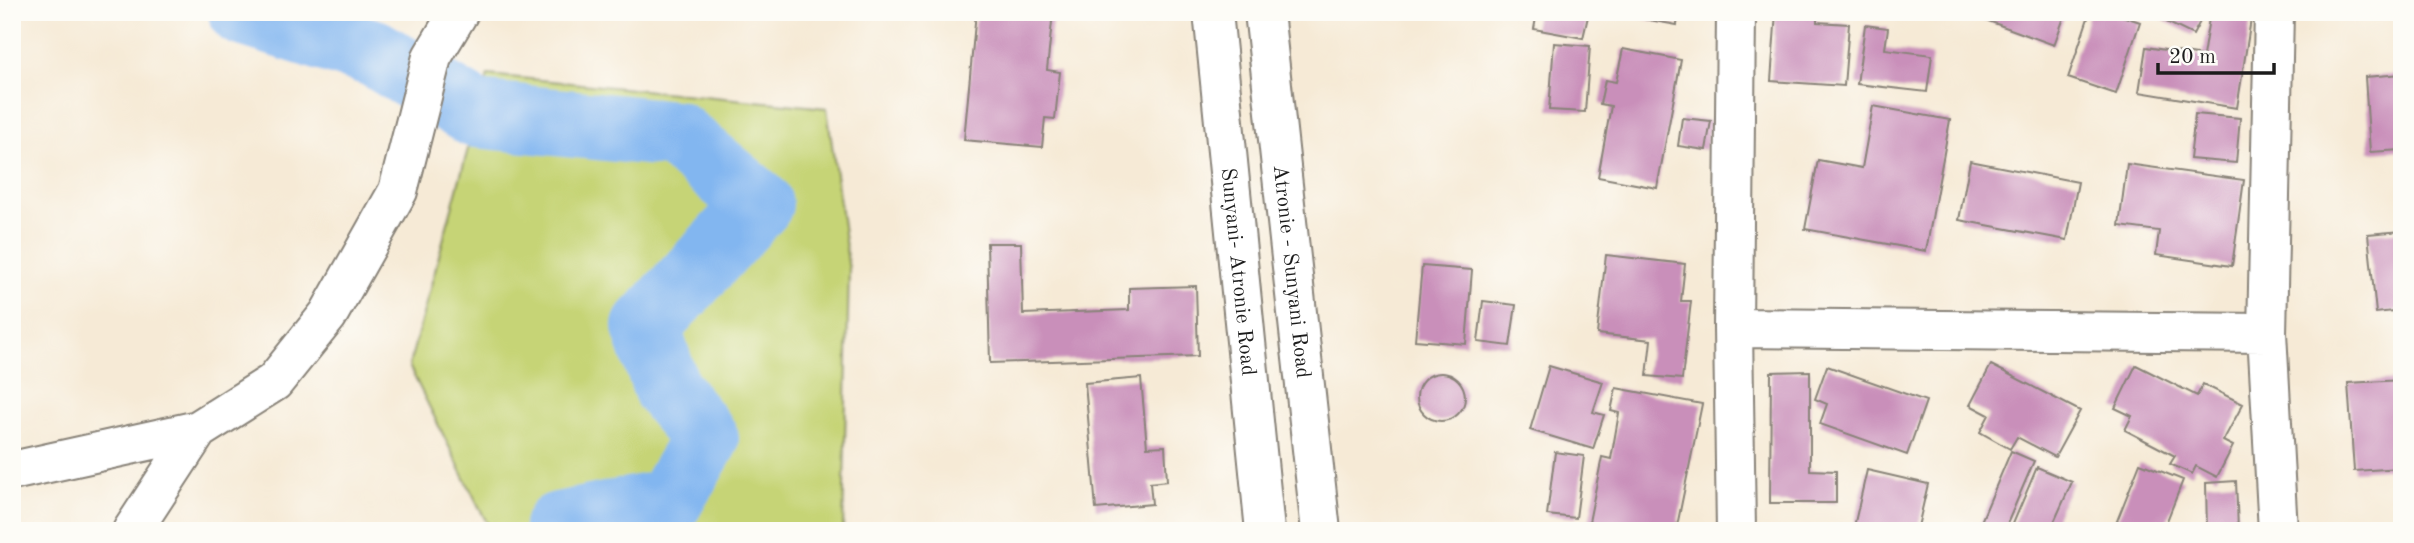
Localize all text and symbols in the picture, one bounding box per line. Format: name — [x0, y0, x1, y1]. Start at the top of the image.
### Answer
scale bar — [2158, 32, 2274, 76]
text: 20 m — [2169, 47, 2216, 68]
street label: Atronie - Sunyani Road — [1269, 164, 1313, 380]
street label: Sunyani- Atronie Road — [1217, 167, 1258, 377]

